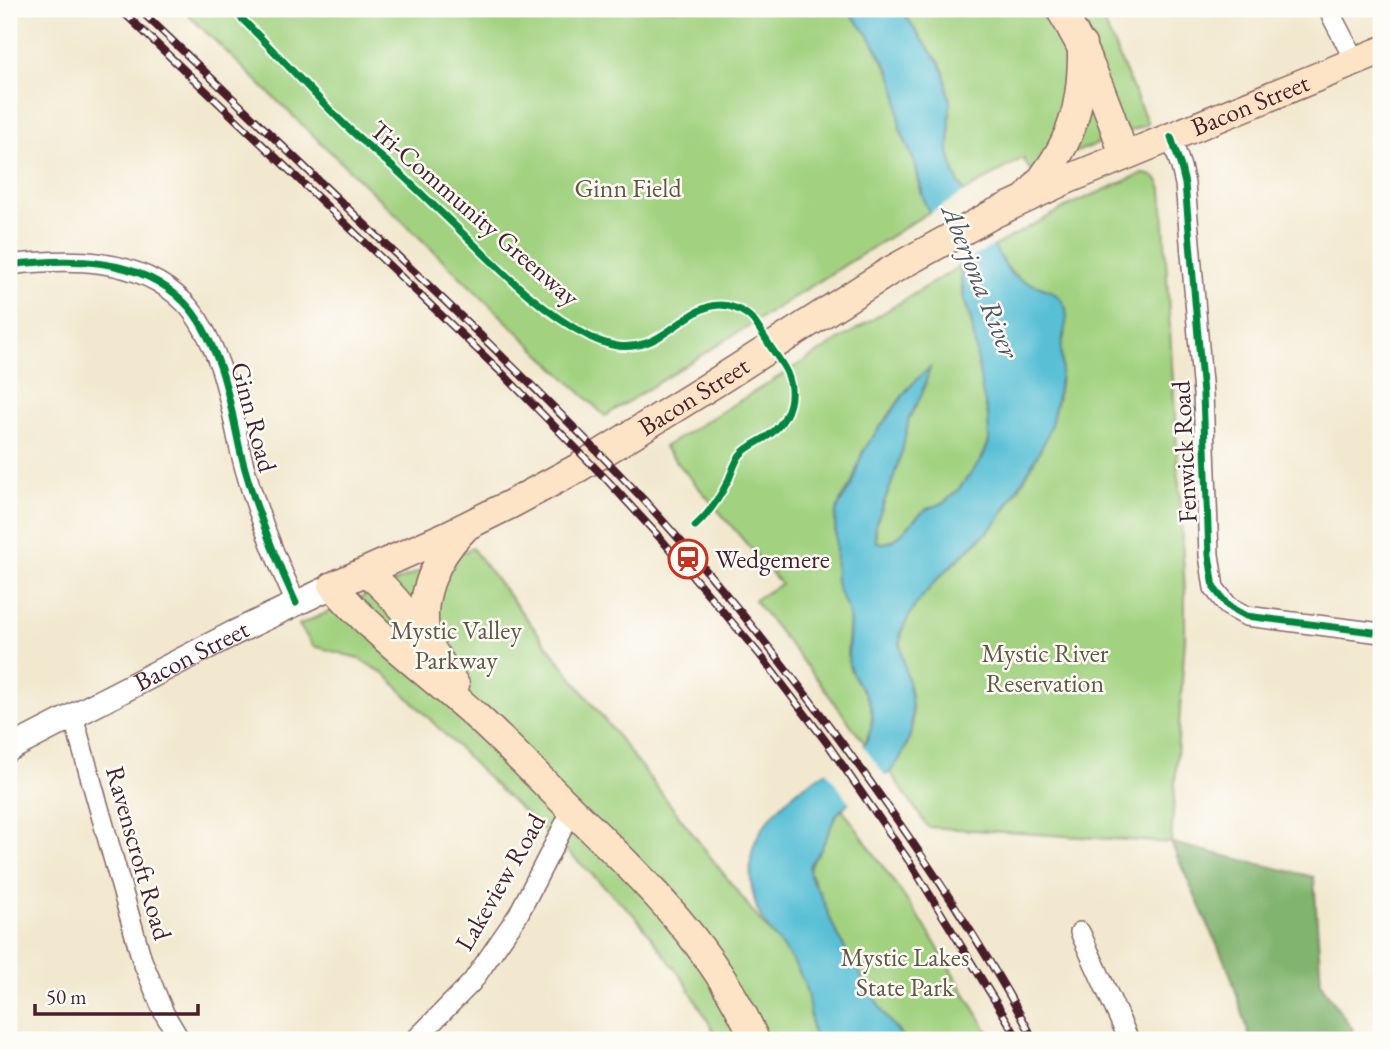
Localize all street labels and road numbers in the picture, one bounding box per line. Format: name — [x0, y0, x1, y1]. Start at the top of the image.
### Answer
street label: Bacon Street — [1186, 65, 1314, 144]
street label: Tri-Community Greenway — [363, 113, 587, 314]
street label: Bacon Street — [632, 349, 756, 443]
street label: Ginn Road — [223, 358, 285, 476]
street label: Fenwick Road — [1163, 379, 1205, 524]
street label: Bacon Street — [128, 612, 254, 699]
street label: Ravenscroft Road — [98, 762, 180, 945]
street label: Lakeview Road — [447, 806, 553, 957]

